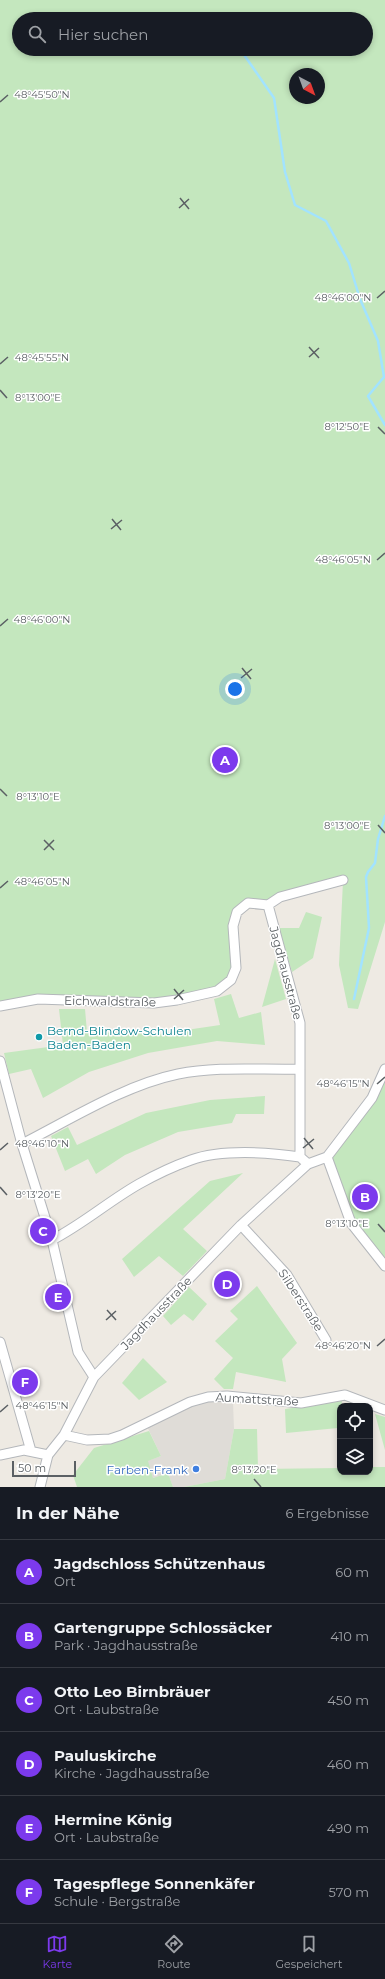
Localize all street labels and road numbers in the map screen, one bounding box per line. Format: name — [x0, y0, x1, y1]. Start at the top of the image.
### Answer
street label: Jagdhausstraße — [266, 924, 306, 1021]
street label: Eichwaldstraße — [64, 993, 156, 1009]
street label: Silberstraße — [275, 1266, 327, 1334]
street label: Jagdhausstraße — [117, 1273, 195, 1353]
street label: Aumattstraße — [215, 1389, 299, 1409]

